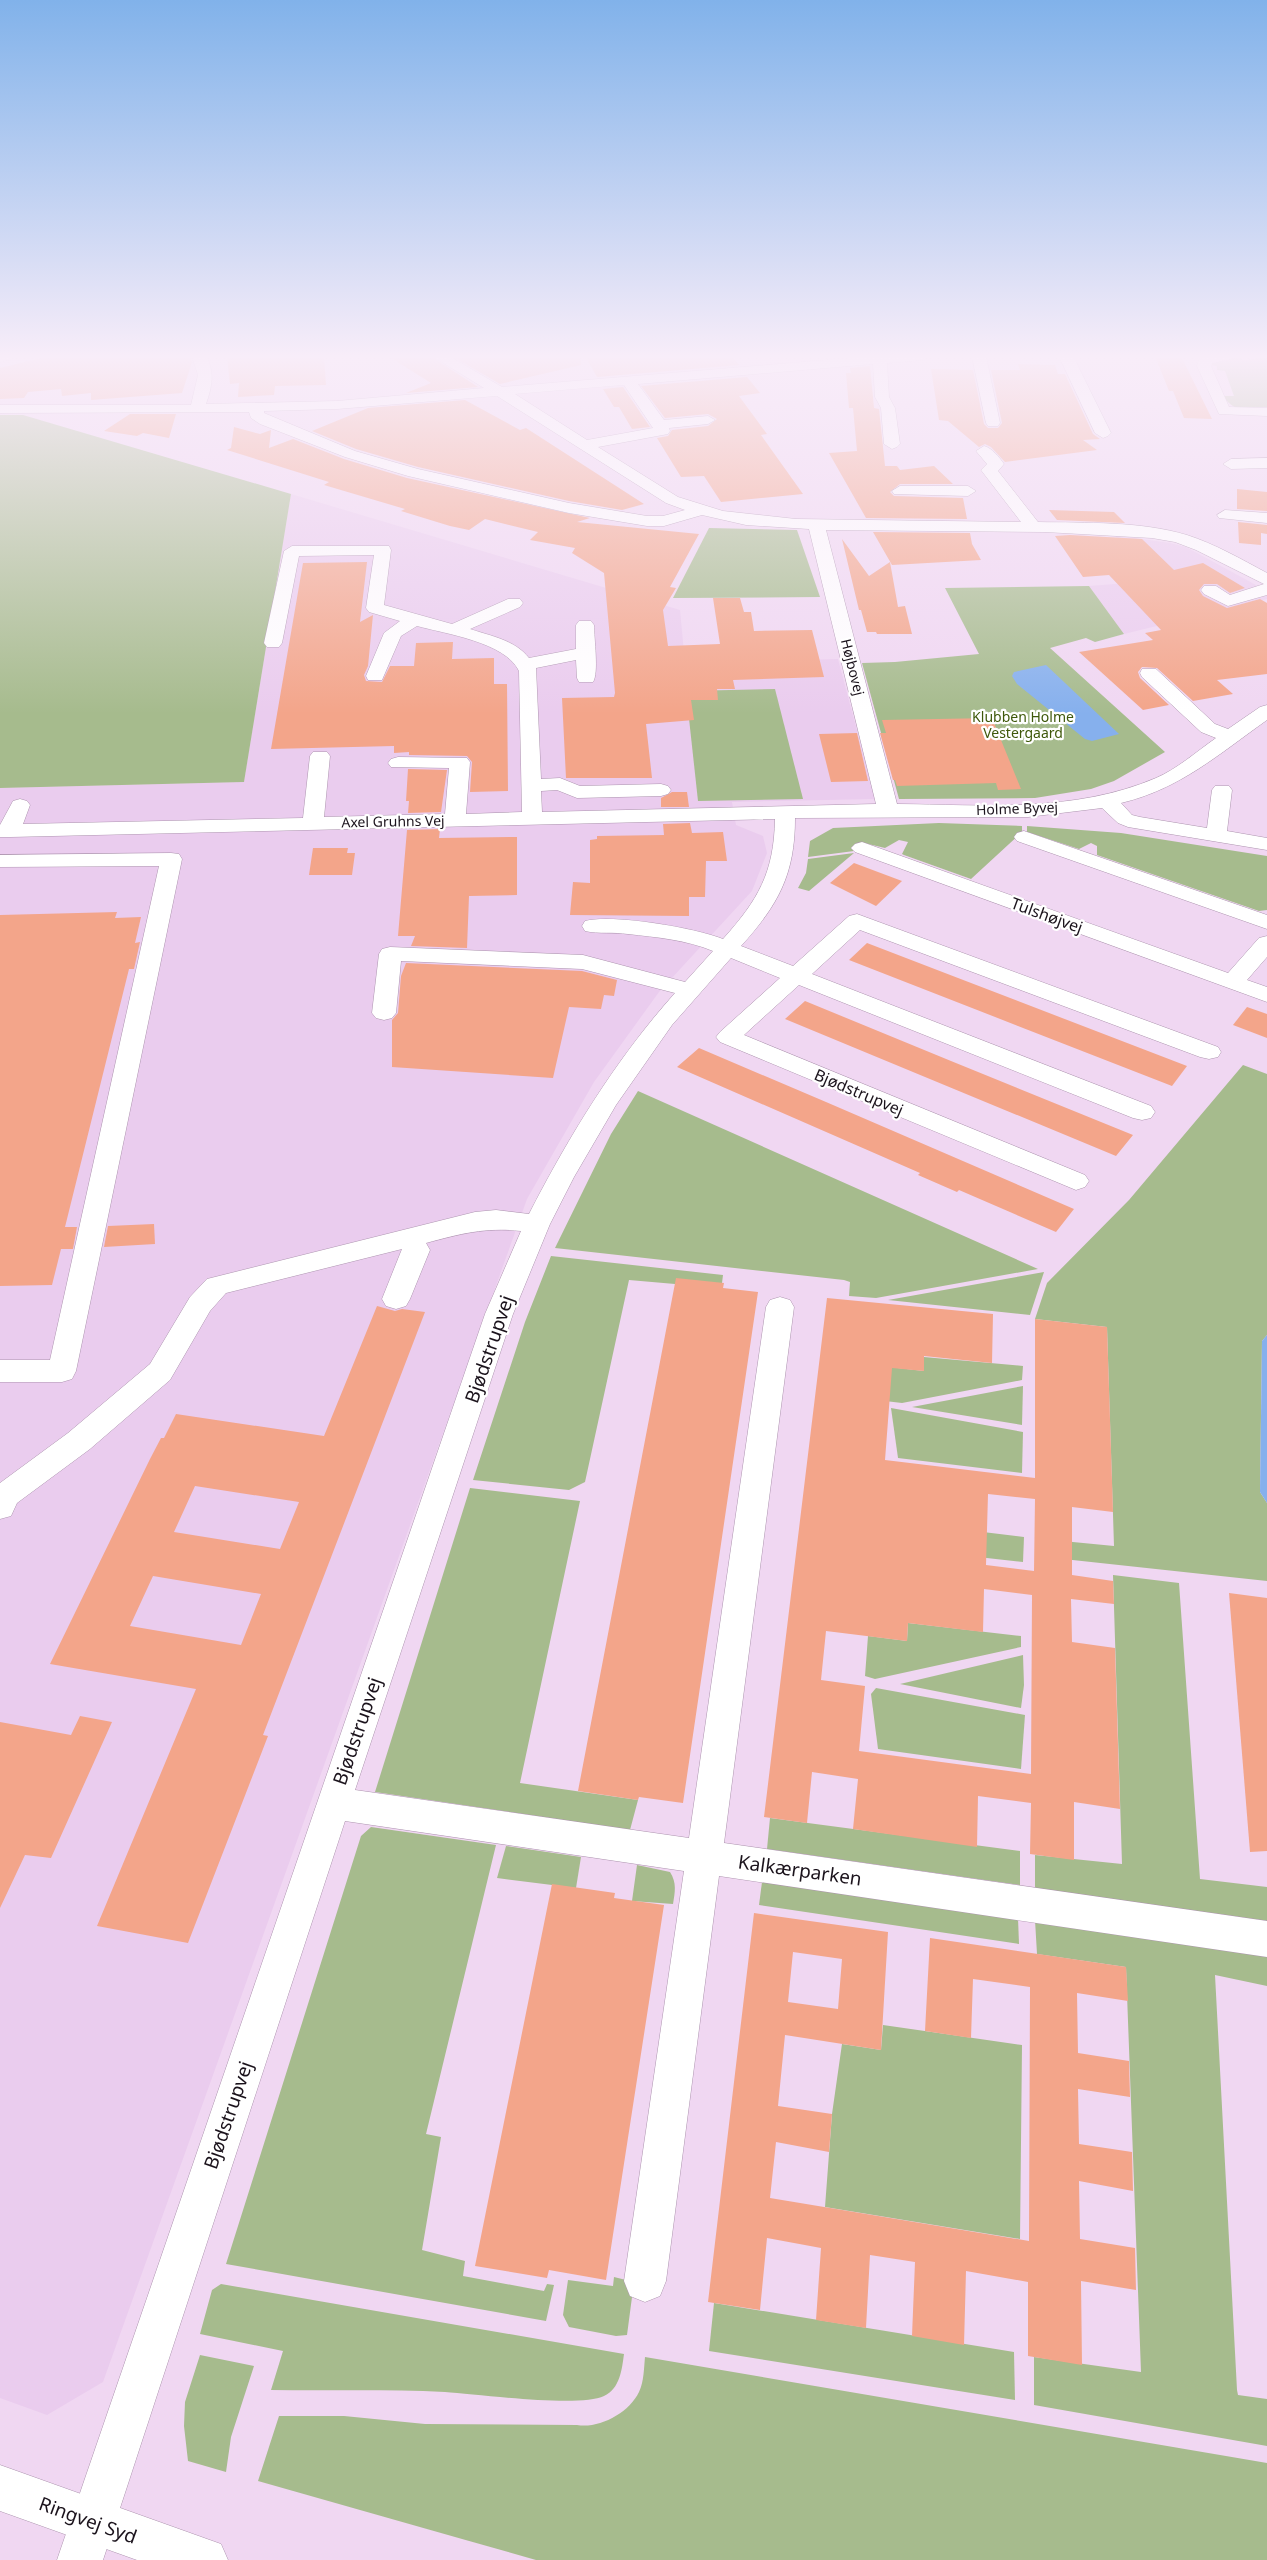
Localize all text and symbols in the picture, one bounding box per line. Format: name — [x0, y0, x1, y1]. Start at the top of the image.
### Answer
street label: Højbovej — [837, 637, 869, 697]
park label: Klubben Holme Vestergaard — [972, 707, 1074, 742]
street label: Holme Byvej — [976, 797, 1058, 819]
street label: Axel Gruhns Vej — [341, 811, 445, 831]
street label: Tulshøjvej — [1008, 892, 1086, 938]
street label: Bjødstrupvej — [811, 1063, 907, 1121]
street label: Bjødstrupvej — [458, 1292, 520, 1406]
street label: Bjødstrupvej — [326, 1674, 388, 1788]
street label: Kalkærparken — [737, 1848, 863, 1892]
street label: Bjødstrupvej — [197, 2058, 259, 2172]
street label: Ringvej Syd — [36, 2490, 140, 2550]

